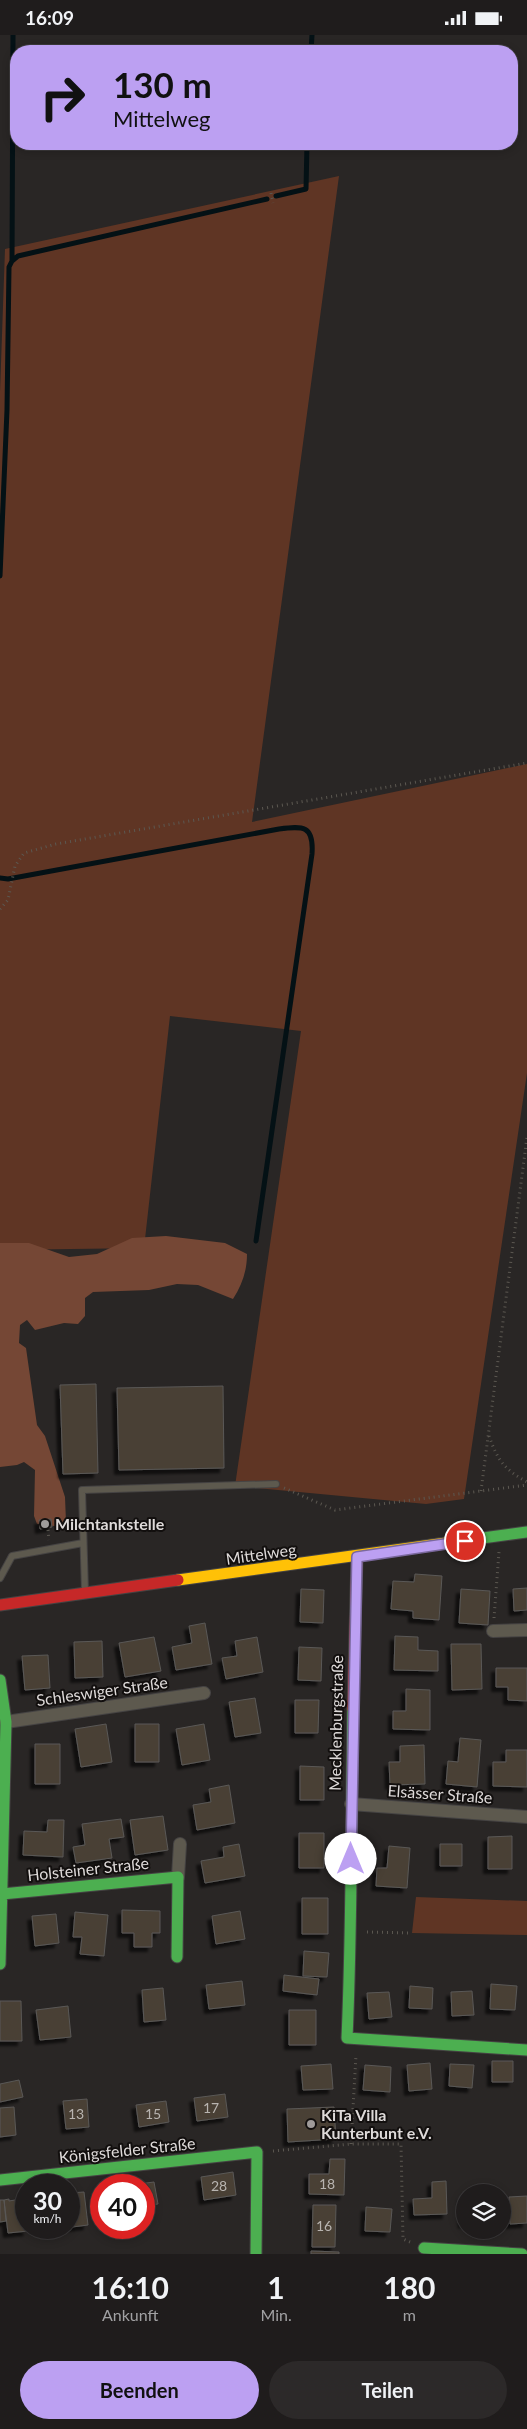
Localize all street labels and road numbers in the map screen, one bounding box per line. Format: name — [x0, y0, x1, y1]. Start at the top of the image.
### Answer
street label: Mittelweg — [224, 1539, 297, 1568]
street label: Mecklenburgstraße — [325, 1655, 346, 1791]
street label: Schleswiger Straße — [35, 1672, 169, 1709]
street label: Elsässer Straße — [387, 1780, 493, 1807]
street label: Holsteiner Straße — [26, 1853, 150, 1884]
street label: Königsfelder Straße — [58, 2133, 196, 2166]

